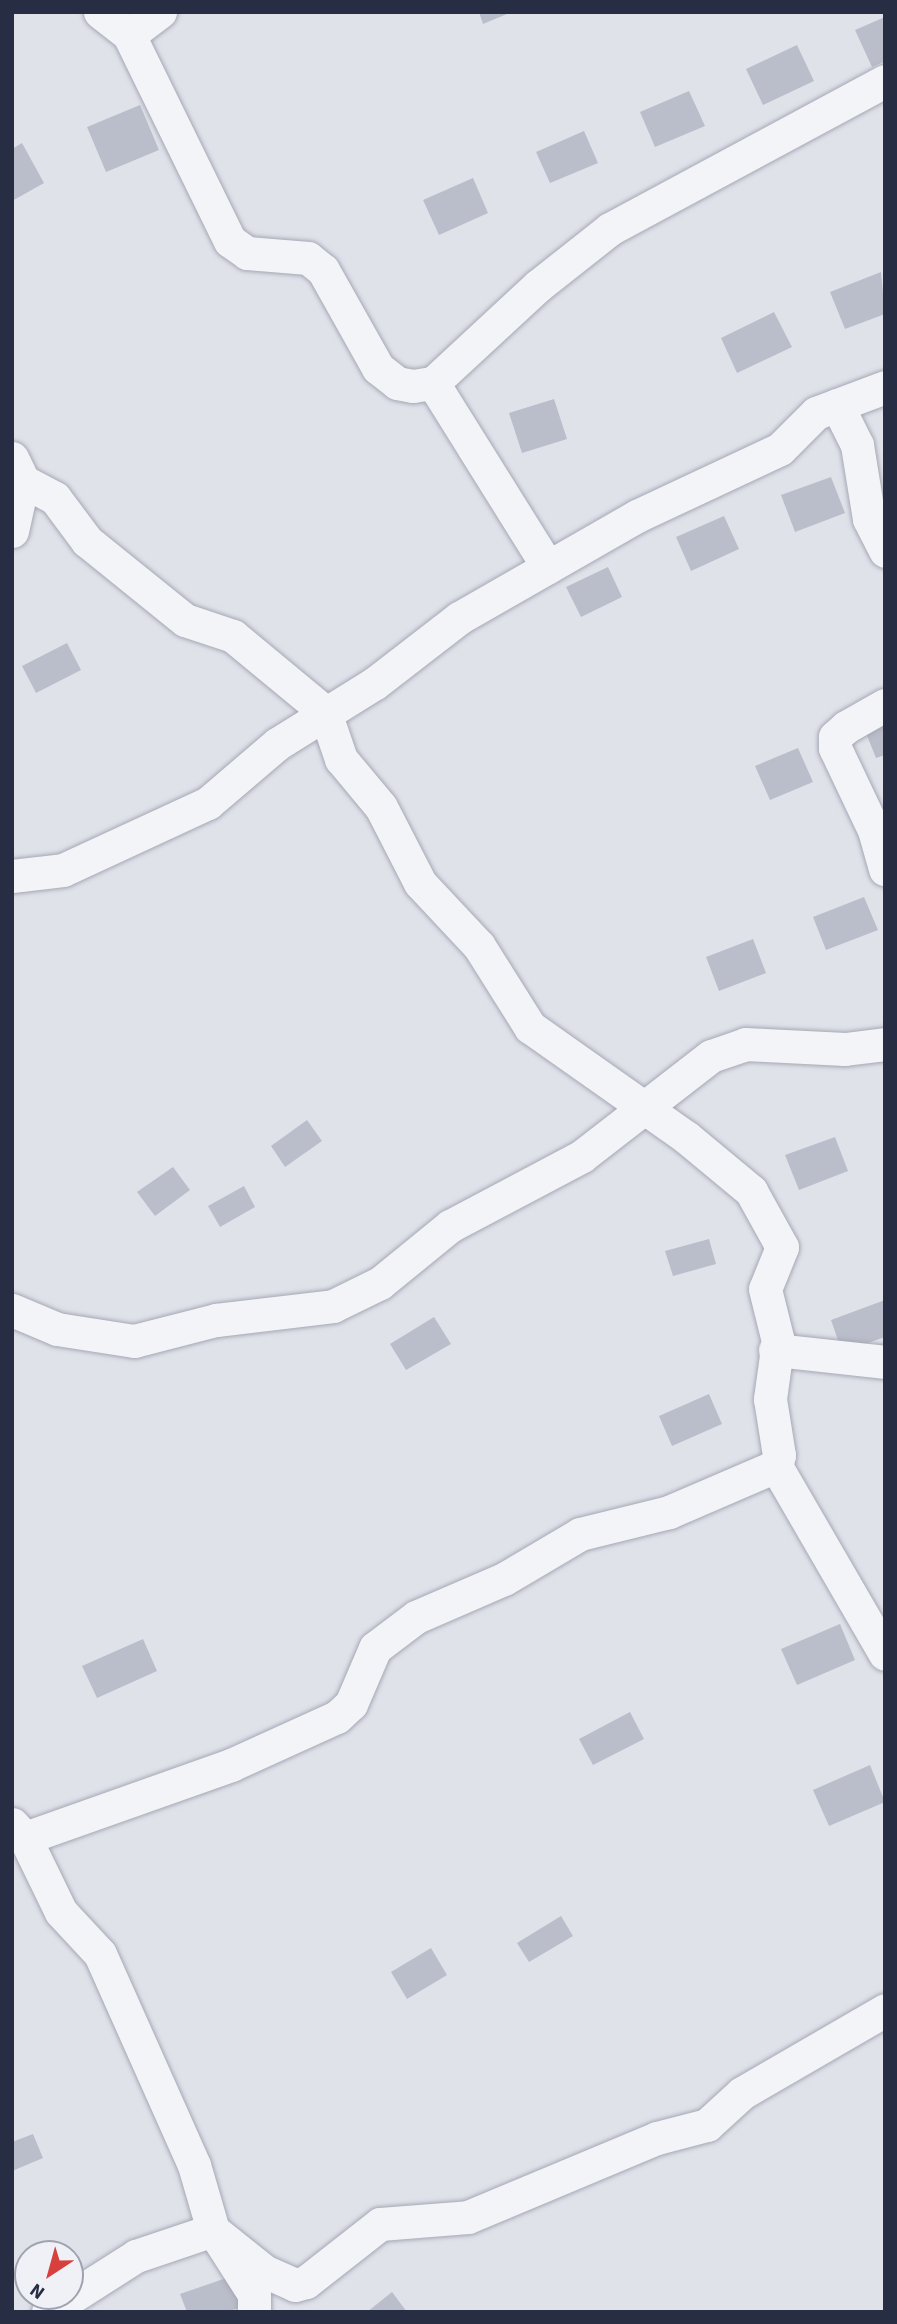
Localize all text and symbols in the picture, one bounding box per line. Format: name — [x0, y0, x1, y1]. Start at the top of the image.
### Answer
north arrow — [14, 2240, 84, 2310]
text: N — [24, 2276, 51, 2305]

